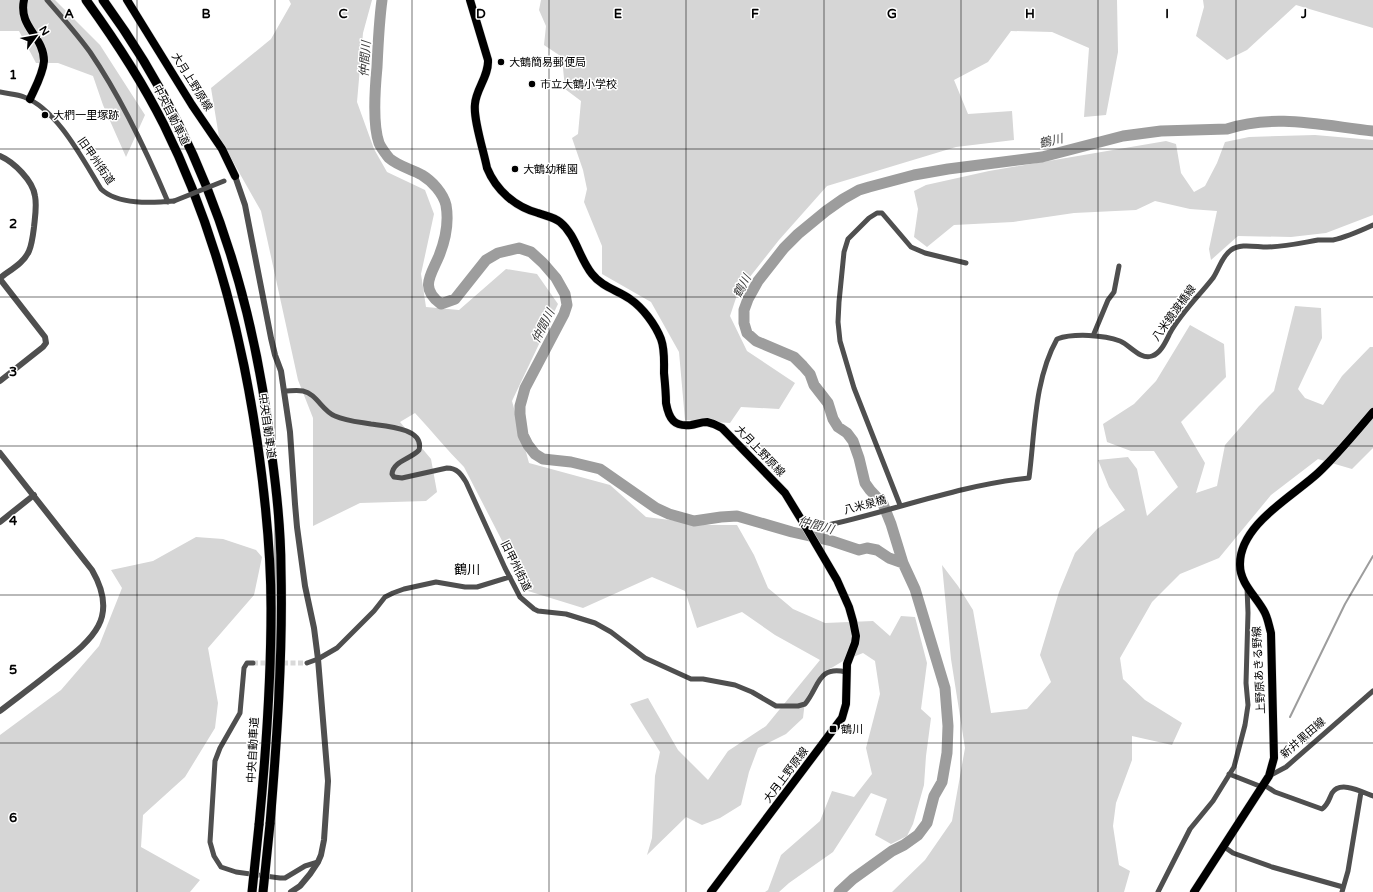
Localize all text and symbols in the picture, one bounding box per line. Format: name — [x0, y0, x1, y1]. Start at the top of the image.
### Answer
text: A — [64, 6, 74, 22]
text: B — [201, 6, 211, 22]
text: C — [338, 6, 348, 22]
text: D — [476, 6, 486, 22]
text: E — [614, 6, 622, 22]
text: F — [751, 6, 759, 22]
text: G — [887, 6, 897, 22]
text: H — [1025, 6, 1035, 22]
text: I — [1165, 6, 1169, 22]
text: J — [1300, 6, 1307, 22]
north arrow — [16, 16, 56, 56]
text: N — [36, 24, 52, 38]
water label: 仲間川 — [357, 39, 373, 77]
street label: 大月上野原線 — [169, 51, 215, 113]
place label: 大鶴簡易郵便局 — [509, 56, 586, 69]
marker: 大鶴簡易郵便局 — [496, 57, 506, 67]
text: 1 — [9, 67, 17, 83]
place label: 市立大鶴小学校 — [540, 78, 617, 91]
marker: 市立大鶴小学校 — [527, 79, 537, 89]
street label: 中央自動車道 — [150, 83, 192, 147]
place label: 大椚一里塚跡 — [53, 109, 119, 122]
marker: 大椚一里塚跡 — [40, 110, 50, 120]
water label: 鶴川 — [1038, 131, 1066, 151]
street label: 旧甲州街道 — [75, 135, 117, 187]
place label: 大鶴幼稚園 — [523, 163, 578, 176]
marker: 大鶴幼稚園 — [510, 164, 520, 174]
text: 2 — [9, 216, 17, 232]
water label: 鶴川 — [730, 270, 755, 300]
street label: 八米鏡渡橋線 — [1149, 282, 1199, 344]
water label: 仲間川 — [529, 305, 558, 345]
text: 3 — [9, 364, 17, 380]
street label: 中央自動車道 — [256, 392, 278, 460]
street label: 大月上野原線 — [732, 423, 788, 479]
street label: 八米泉橋 — [842, 493, 888, 517]
text: 4 — [9, 513, 18, 529]
water label: 仲間川 — [797, 513, 837, 537]
street label: 旧甲州街道 — [498, 538, 534, 594]
district label: 鶴川 — [454, 562, 480, 578]
street label: 上野原あきる野線 — [1250, 626, 1268, 714]
text: 5 — [9, 662, 17, 678]
street label: 新井黒田線 — [1278, 715, 1328, 761]
street label: 中央自動車道 — [245, 717, 261, 783]
place label: 鶴川 — [841, 723, 863, 736]
marker: 鶴川 — [828, 724, 838, 734]
street label: 大月上野原線 — [761, 745, 811, 805]
text: 6 — [9, 810, 17, 826]

